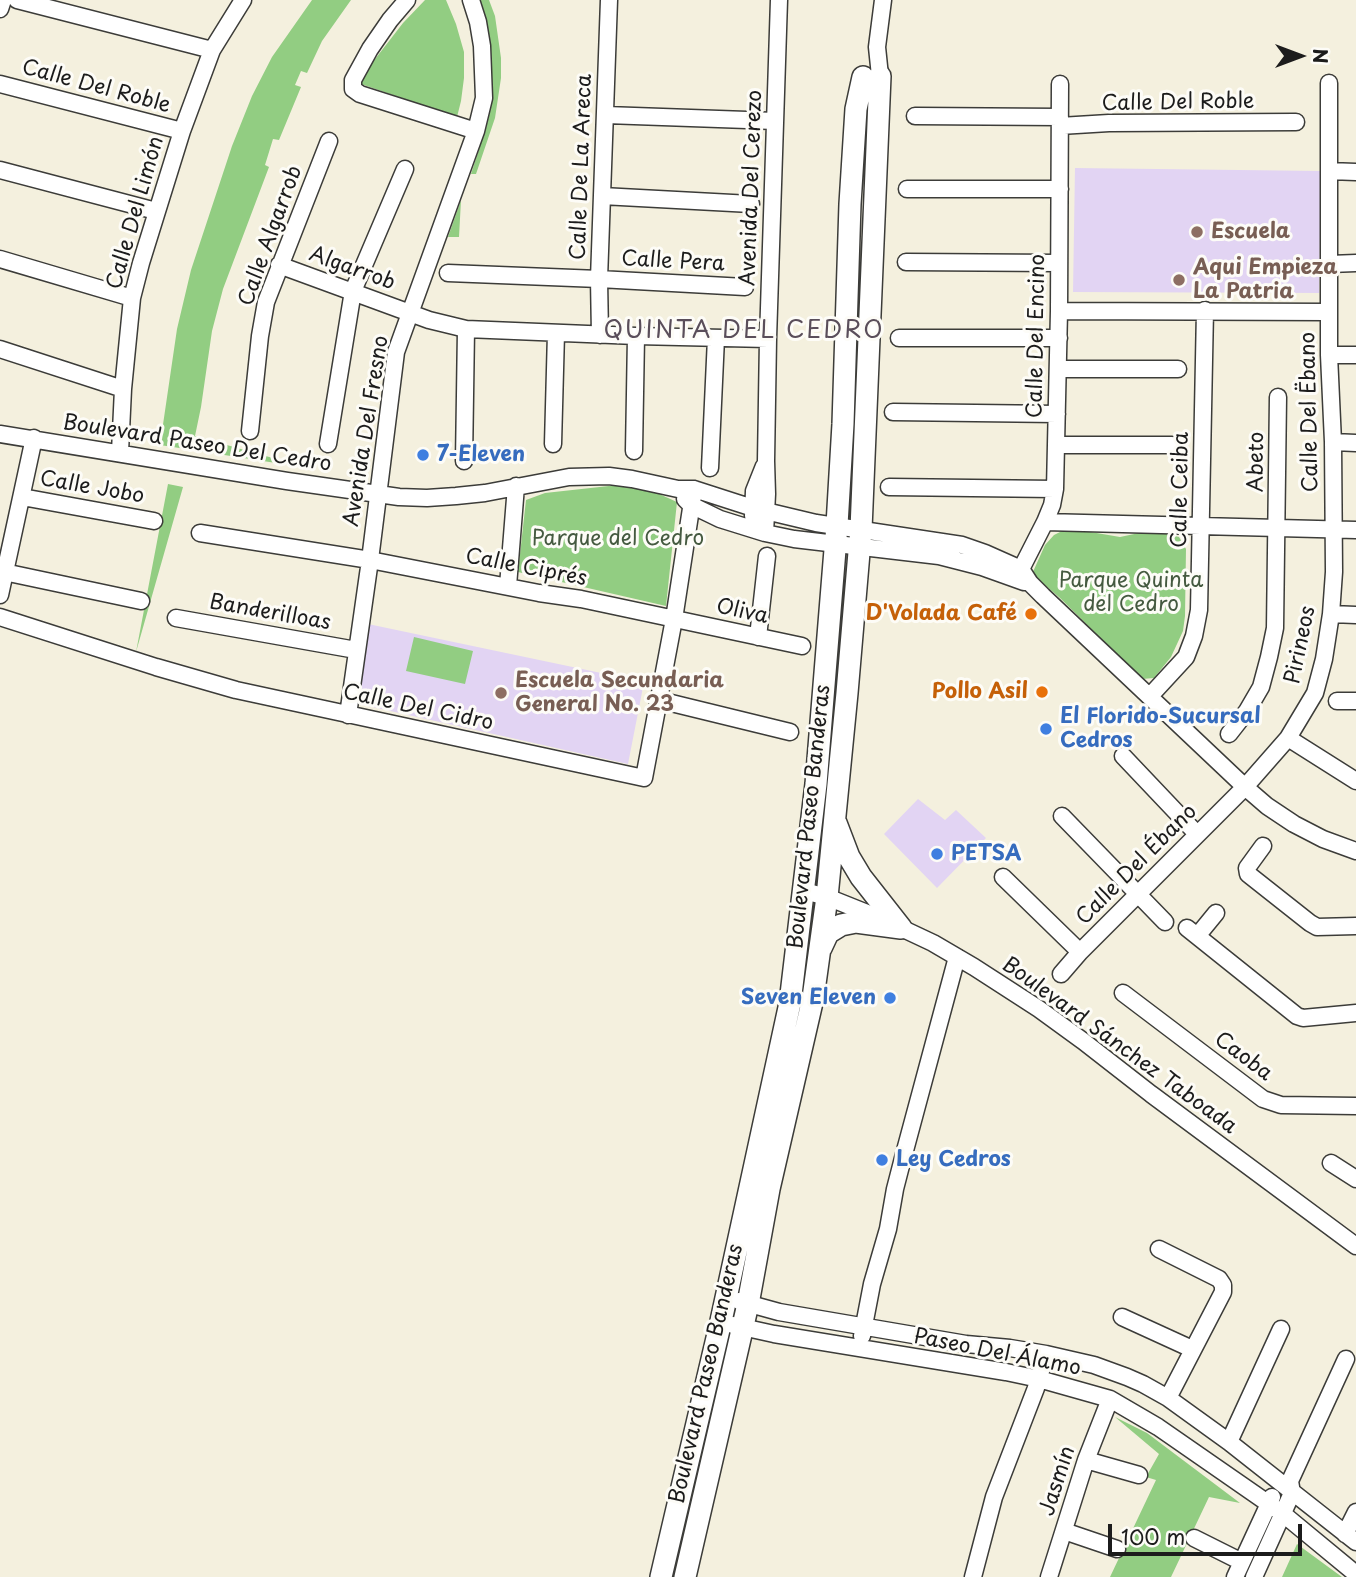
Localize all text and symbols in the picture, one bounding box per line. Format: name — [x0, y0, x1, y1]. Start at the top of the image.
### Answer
north arrow — [1265, 21, 1335, 91]
text: N — [1307, 48, 1335, 64]
street label: Calle Del Roble — [19, 55, 173, 119]
street label: Calle De La Areca — [566, 74, 598, 260]
street label: Avenida Del Cerezo — [736, 89, 768, 287]
street label: Calle Del Roble — [1101, 89, 1255, 117]
street label: Calle Del Limón — [102, 134, 170, 292]
street label: Calle Algarrob — [234, 162, 308, 310]
place label: Escuela — [1211, 219, 1290, 245]
marker: Escuela — [1189, 224, 1205, 240]
street label: Algarrob — [306, 242, 398, 296]
street label: Calle Pera — [621, 247, 725, 277]
street label: Calle Del Encino — [1023, 254, 1051, 418]
place label: Aqui Empieza La Patria — [1193, 255, 1338, 305]
marker: Aqui Empieza La Patria — [1171, 272, 1187, 288]
district label: QUINTA DEL CEDRO — [606, 317, 882, 345]
street label: Calle Del Ëbano — [1296, 332, 1324, 492]
street label: Avenida Del Fresno — [339, 334, 395, 528]
street label: Boulevard Paseo Del Cedro — [61, 410, 333, 478]
street label: Calle Ceiba — [1167, 432, 1195, 548]
street label: Abeto — [1244, 432, 1270, 492]
place label: 7-Eleven — [437, 442, 525, 468]
marker: 7-Eleven — [415, 447, 431, 463]
street label: Calle Jobo — [38, 466, 146, 510]
park label: Parque del Cedro — [532, 526, 704, 552]
street label: Calle Ciprés — [463, 544, 589, 592]
park label: Parque Quinta del Cedro — [1059, 568, 1203, 618]
street label: Banderilloas — [207, 590, 333, 636]
street label: Oliva — [714, 594, 770, 630]
place label: D'Volada Café — [866, 601, 1017, 627]
street label: Pirineos — [1280, 604, 1322, 686]
marker: D'Volada Café — [1023, 606, 1039, 622]
place label: Escuela Secundaria General No. 23 — [515, 668, 724, 718]
place label: Pollo Asil — [932, 679, 1028, 705]
street label: Calle Del Cidro — [340, 680, 496, 736]
street label: Boulevard Paseo Banderas — [784, 684, 836, 950]
marker: Pollo Asil — [1034, 684, 1050, 700]
marker: Escuela Secundaria General No. 23 — [493, 685, 509, 701]
place label: El Florido-Sucursal Cedros — [1060, 704, 1261, 754]
marker: El Florido-Sucursal Cedros — [1038, 721, 1054, 737]
street label: Calle Del Ébano — [1071, 799, 1203, 931]
place label: PETSA — [951, 841, 1021, 867]
marker: PETSA — [929, 846, 945, 862]
street label: Boulevard Sánchez Taboada — [997, 952, 1241, 1140]
place label: Seven Eleven — [741, 985, 876, 1011]
marker: Seven Eleven — [882, 990, 898, 1006]
street label: Caoba — [1209, 1027, 1277, 1087]
place label: Ley Cedros — [896, 1147, 1011, 1173]
marker: Ley Cedros — [874, 1152, 890, 1168]
street label: Boulevard Paseo Banderas — [665, 1242, 749, 1506]
street label: Paseo Del Álamo — [911, 1324, 1083, 1382]
street label: Jasmín — [1035, 1443, 1081, 1519]
scale bar — [1111, 1510, 1305, 1554]
text: 100 m — [1121, 1520, 1185, 1552]

